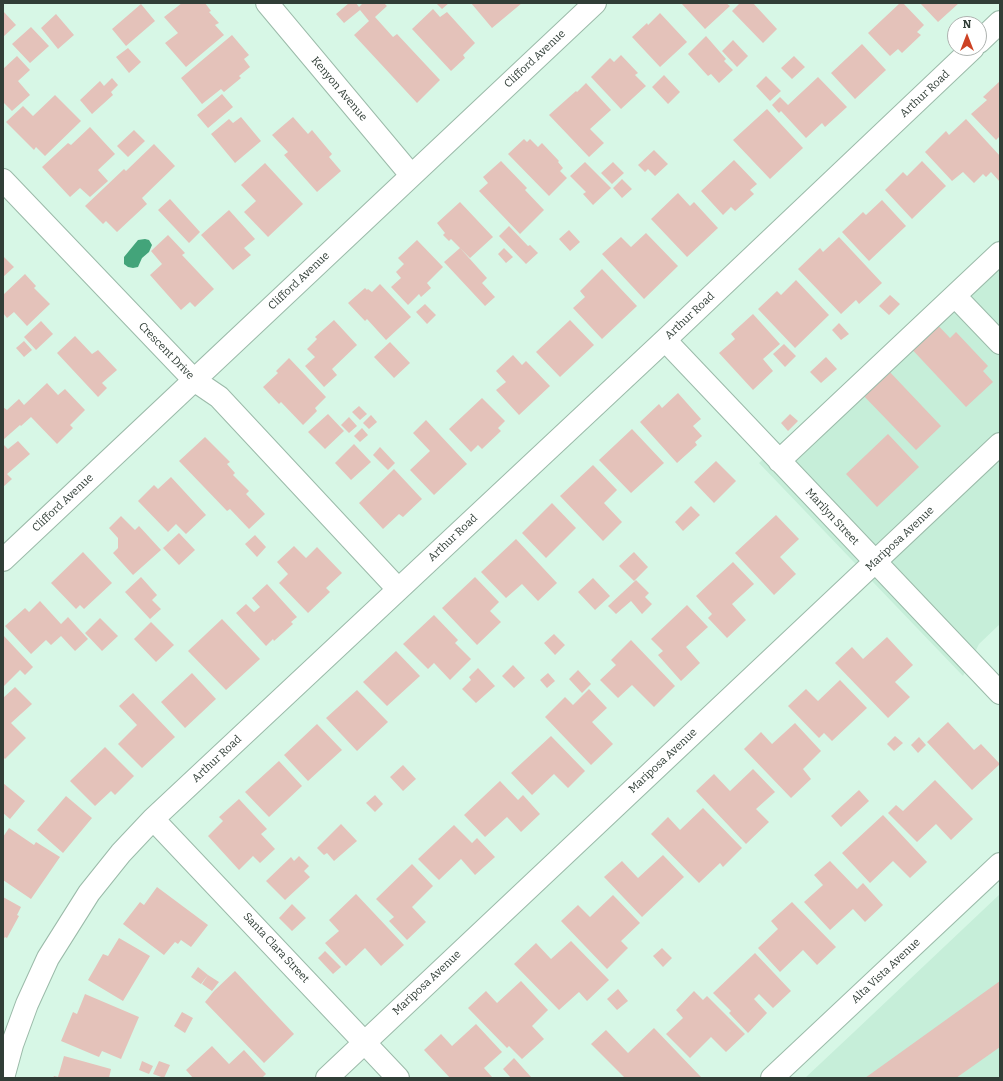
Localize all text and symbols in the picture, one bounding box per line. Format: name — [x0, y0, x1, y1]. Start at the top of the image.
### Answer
north arrow — [947, 16, 987, 56]
text: N — [963, 18, 971, 31]
street label: Clifford Avenue — [502, 27, 568, 91]
street label: Kenyon Avenue — [308, 54, 370, 124]
street label: Arthur Road — [897, 68, 953, 120]
street label: Clifford Avenue — [266, 249, 332, 313]
street label: Arthur Road — [662, 290, 718, 342]
street label: Crescent Drive — [135, 320, 197, 382]
street label: Clifford Avenue — [30, 471, 96, 535]
street label: Marilyn Street — [802, 486, 862, 548]
street label: Mariposa Avenue — [863, 504, 937, 574]
street label: Arthur Road — [425, 512, 481, 564]
street label: Mariposa Avenue — [626, 726, 700, 796]
street label: Arthur Road — [189, 733, 245, 785]
street label: Santa Clara Street — [240, 910, 312, 986]
street label: Alta Vista Avenue — [849, 936, 923, 1006]
street label: Mariposa Avenue — [390, 948, 464, 1018]

